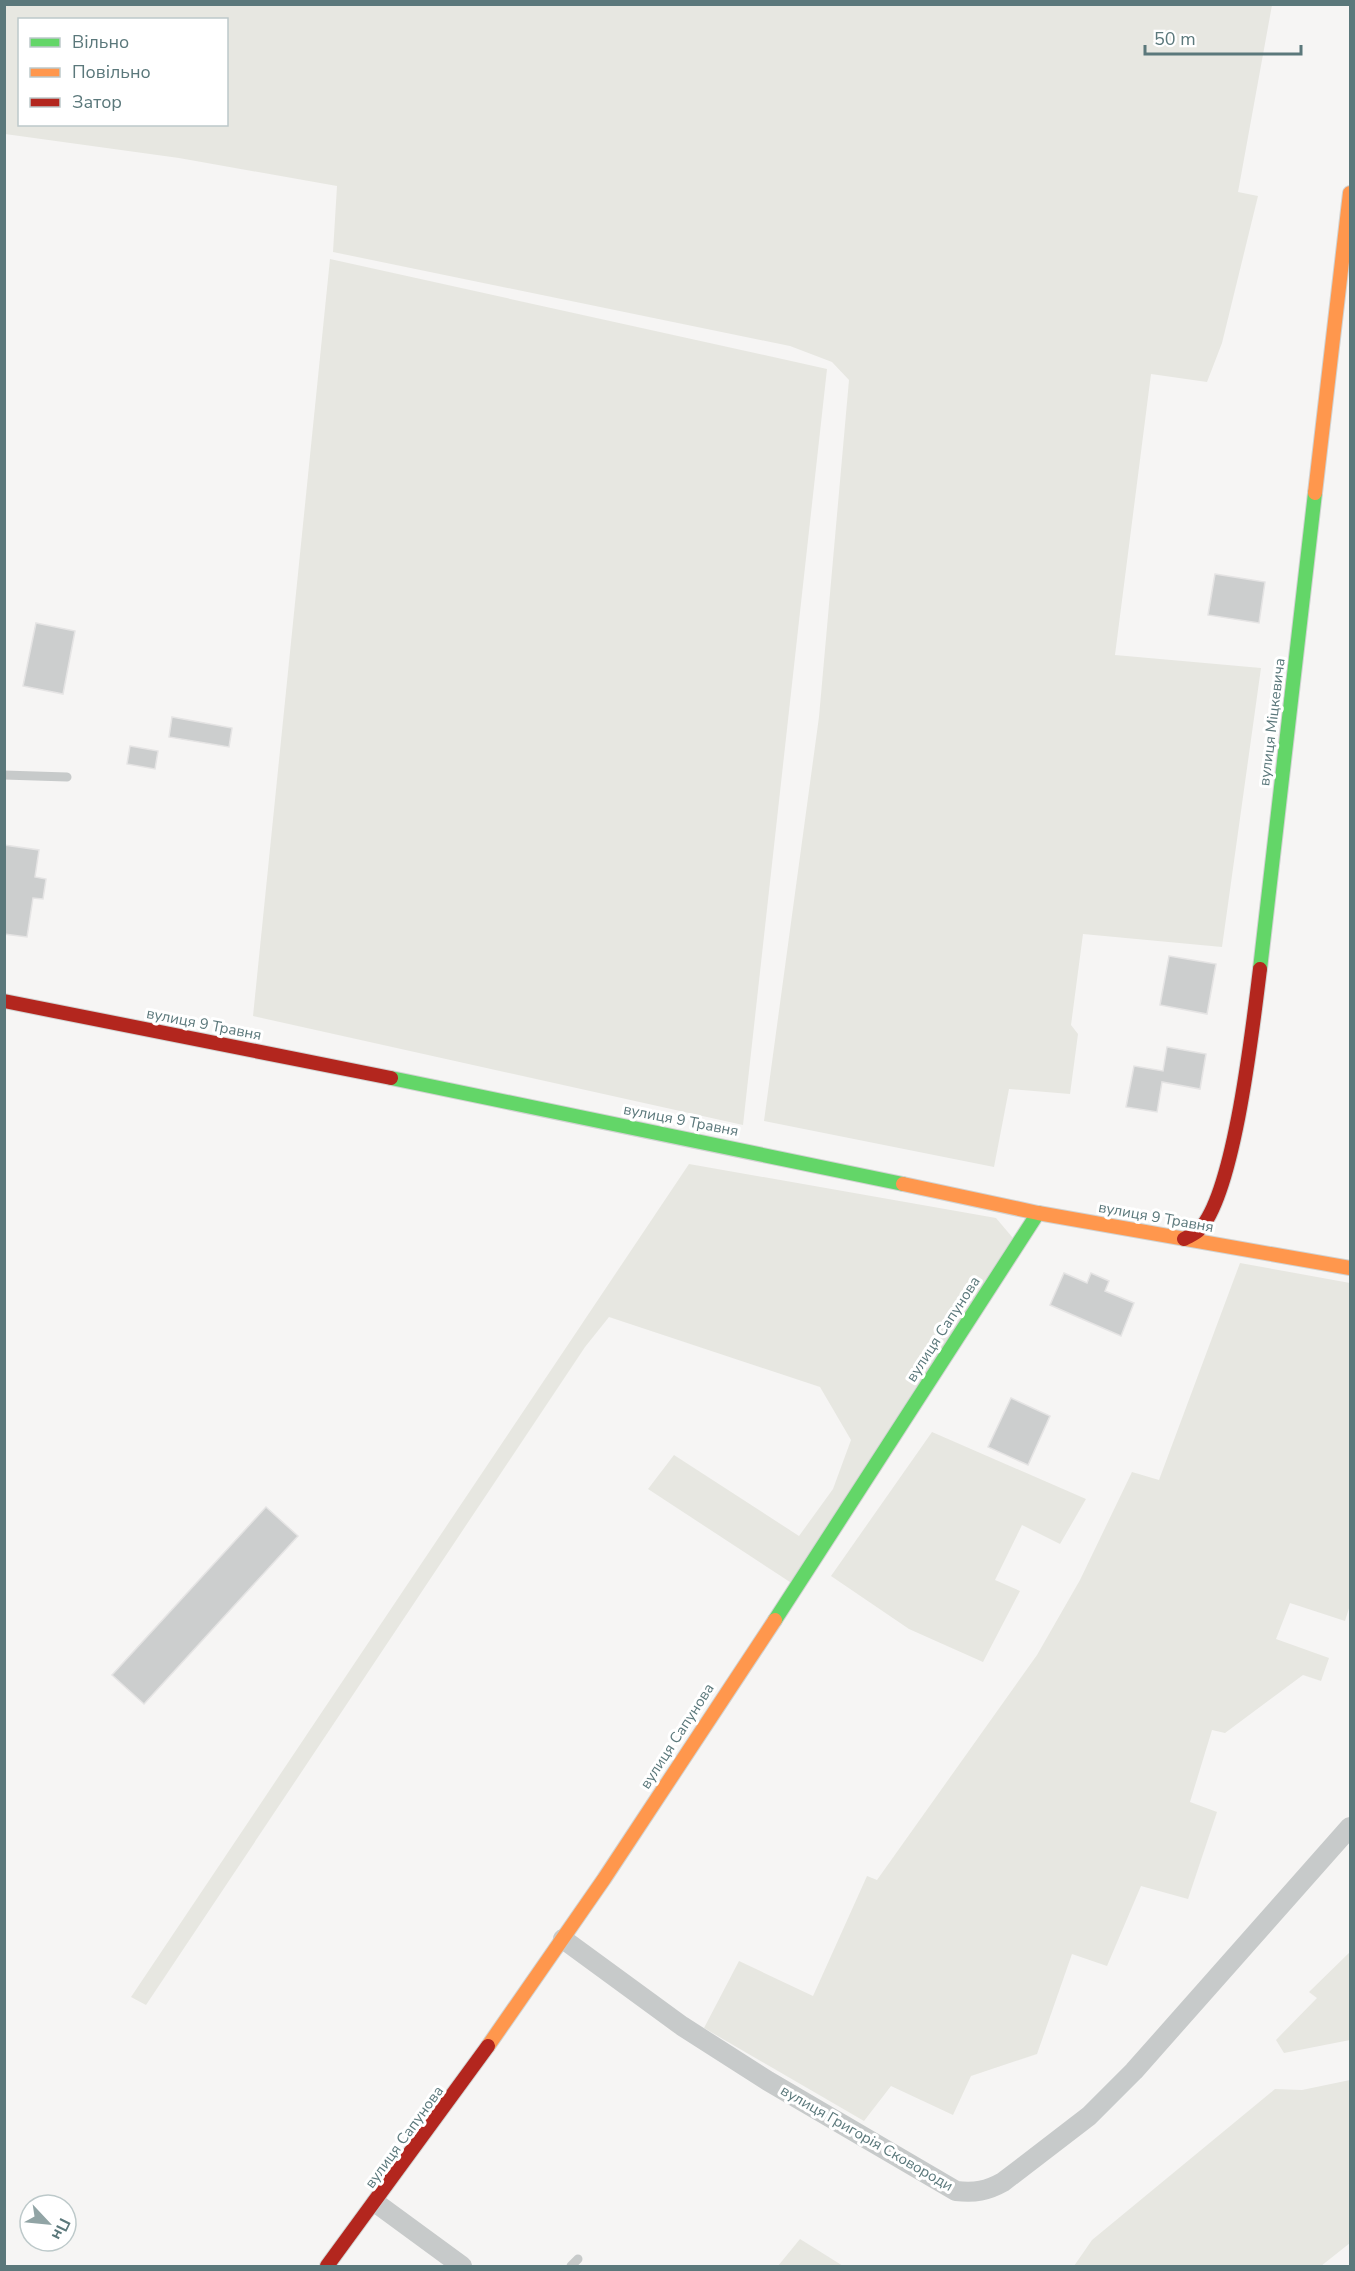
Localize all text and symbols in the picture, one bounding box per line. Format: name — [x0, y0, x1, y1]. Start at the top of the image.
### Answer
legend — [18, 18, 228, 126]
scale bar — [1145, 18, 1301, 56]
text: 50 m — [1154, 27, 1196, 51]
text: Вільно — [72, 30, 129, 54]
text: Повільно — [72, 60, 151, 84]
text: Затор — [72, 90, 122, 114]
street label: вулиця Міцкевича — [1254, 657, 1290, 787]
street label: вулиця 9 Травня — [145, 1003, 263, 1045]
street label: вулиця 9 Травня — [622, 1099, 740, 1141]
street label: вулиця 9 Травня — [1097, 1197, 1215, 1237]
street label: вулиця Сапунова — [901, 1272, 985, 1386]
street label: вулиця Сапунова — [635, 1679, 719, 1793]
street label: вулиця Григорія Сковороди — [777, 2080, 957, 2196]
street label: вулиця Сапунова — [360, 2082, 448, 2192]
north arrow — [18, 2193, 78, 2253]
text: Пн — [46, 2214, 75, 2244]

